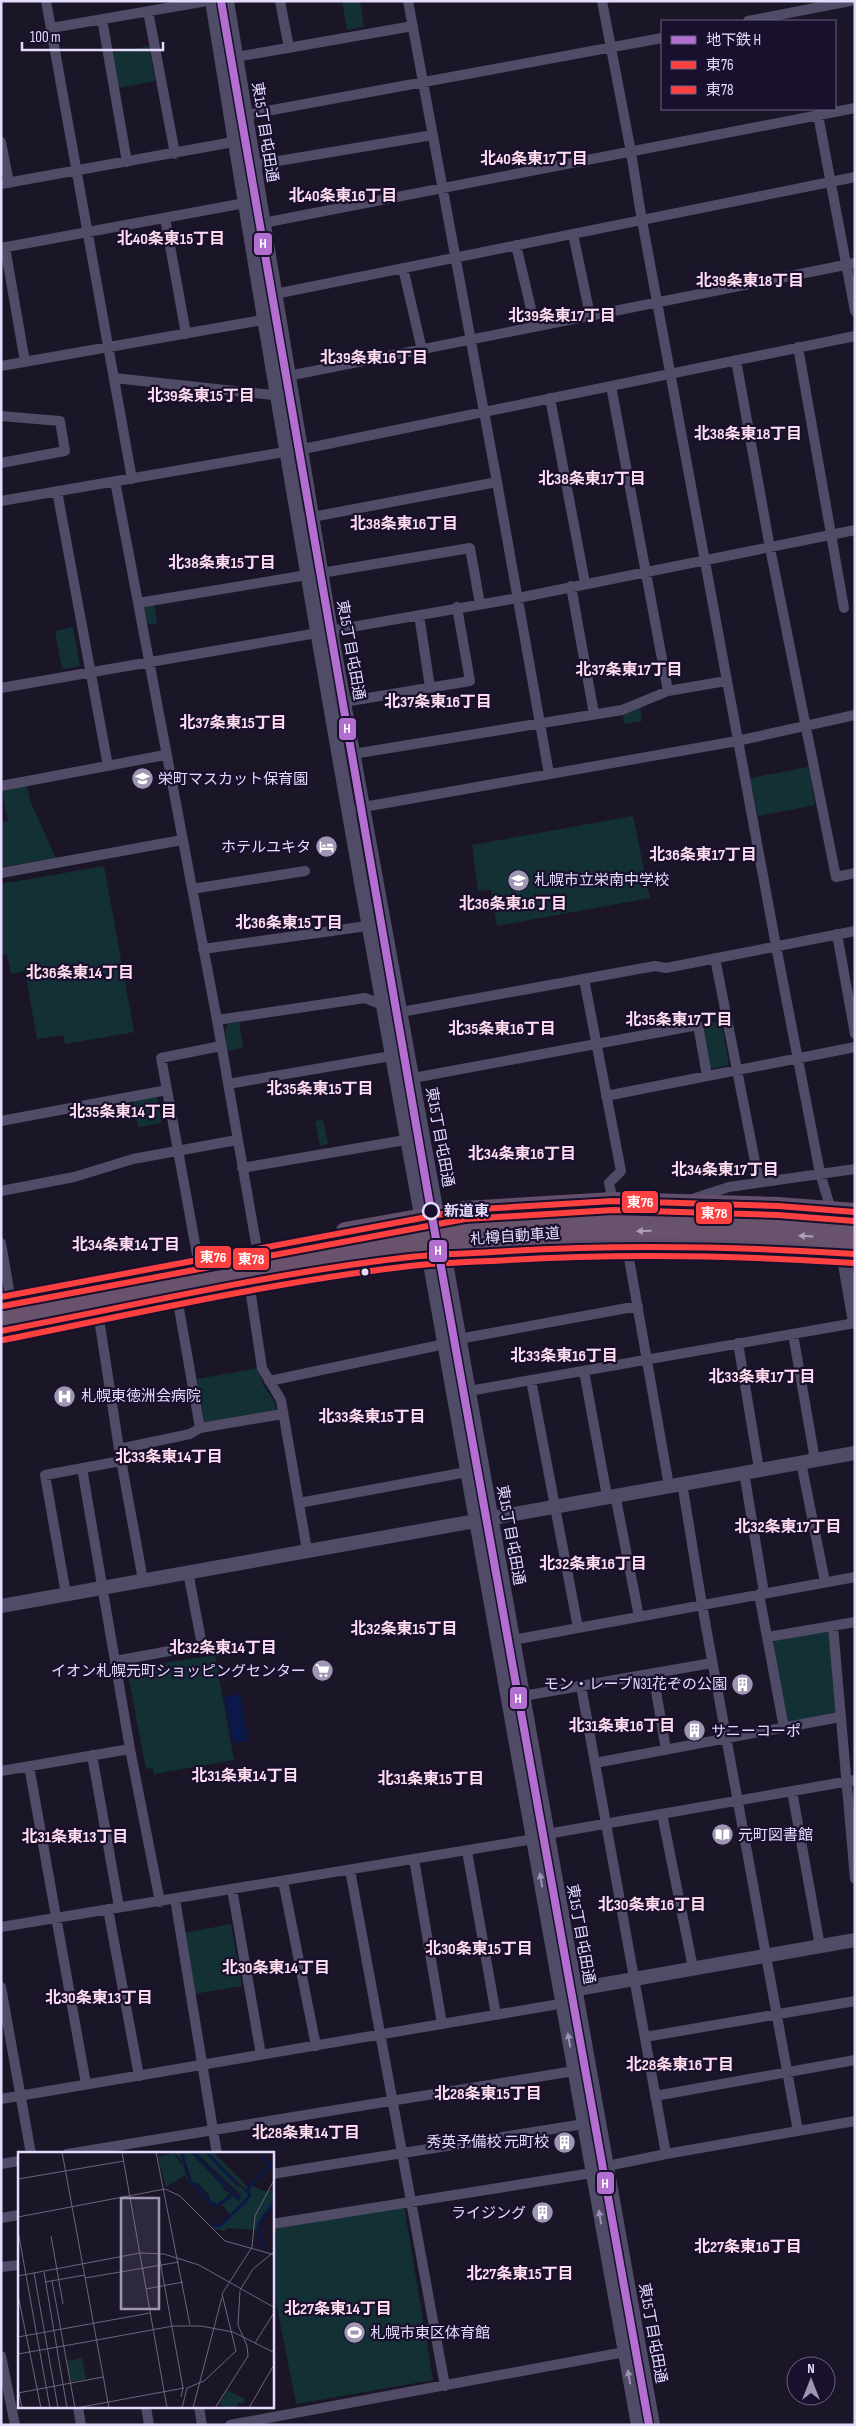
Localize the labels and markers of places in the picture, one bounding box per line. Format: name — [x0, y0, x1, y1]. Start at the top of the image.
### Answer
school or university icon: 栄町マスカット保育園 — [130, 767, 154, 791]
place label: 栄町マスカット保育園 — [158, 770, 308, 789]
hotel icon: ホテルユキタ — [315, 835, 339, 859]
place label: ホテルユキタ — [221, 838, 311, 857]
school or university icon: 札幌市立栄南中学校 — [506, 868, 530, 892]
place label: 札幌市立栄南中学校 — [534, 871, 669, 890]
marker: 新道東 — [422, 1202, 440, 1220]
place label: 新道東 — [444, 1202, 489, 1221]
unlabelled marker — [360, 1267, 370, 1277]
hospital icon: 札幌東徳洲会病院 — [53, 1384, 77, 1408]
place label: 札幌東徳洲会病院 — [81, 1387, 201, 1406]
supermarket icon: イオン札幌元町ショッピングセンター — [310, 1659, 334, 1683]
place label: イオン札幌元町ショッピングセンター — [51, 1662, 306, 1681]
building icon: モン・レーブN31花ぞの公園 — [731, 1672, 755, 1696]
place label: モン・レーブN31花ぞの公園 — [544, 1675, 727, 1694]
building icon: サニーコーポ — [683, 1719, 707, 1743]
place label: サニーコーポ — [711, 1722, 801, 1741]
library icon: 元町図書館 — [710, 1823, 734, 1847]
place label: 元町図書館 — [738, 1826, 813, 1845]
building icon: 秀英予備校 元町校 — [553, 2130, 577, 2154]
place label: 秀英予備校 元町校 — [427, 2133, 549, 2152]
building icon: ライジング — [530, 2201, 554, 2225]
place label: ライジング — [451, 2204, 526, 2223]
sports icon: 札幌市東区体育館 — [342, 2321, 366, 2345]
place label: 札幌市東区体育館 — [370, 2324, 490, 2343]

